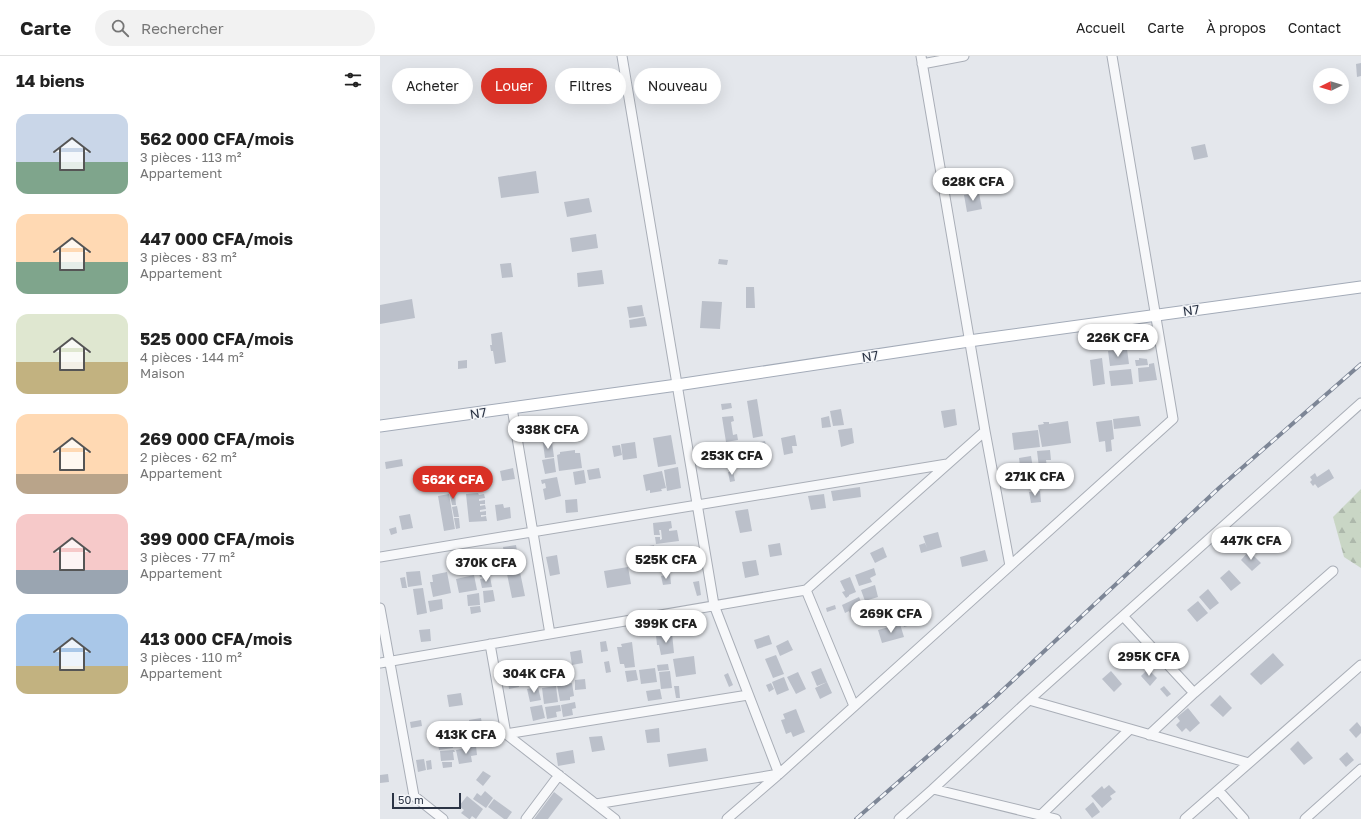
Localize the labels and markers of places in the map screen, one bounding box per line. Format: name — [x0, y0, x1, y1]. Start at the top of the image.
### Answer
pin: 628K CFA — [932, 168, 1014, 202]
pin: 226K CFA — [1077, 324, 1159, 358]
pin: 338K CFA — [507, 416, 589, 450]
pin: 253K CFA — [691, 442, 773, 476]
pin: 271K CFA — [994, 463, 1076, 497]
pin: 562K CFA — [412, 466, 494, 500]
pin: 447K CFA — [1210, 527, 1292, 561]
pin: 525K CFA — [625, 546, 707, 580]
pin: 370K CFA — [445, 549, 527, 583]
pin: 269K CFA — [850, 600, 932, 634]
pin: 399K CFA — [625, 610, 707, 644]
pin: 295K CFA — [1108, 643, 1190, 677]
pin: 304K CFA — [493, 660, 575, 694]
pin: 413K CFA — [425, 721, 507, 755]

